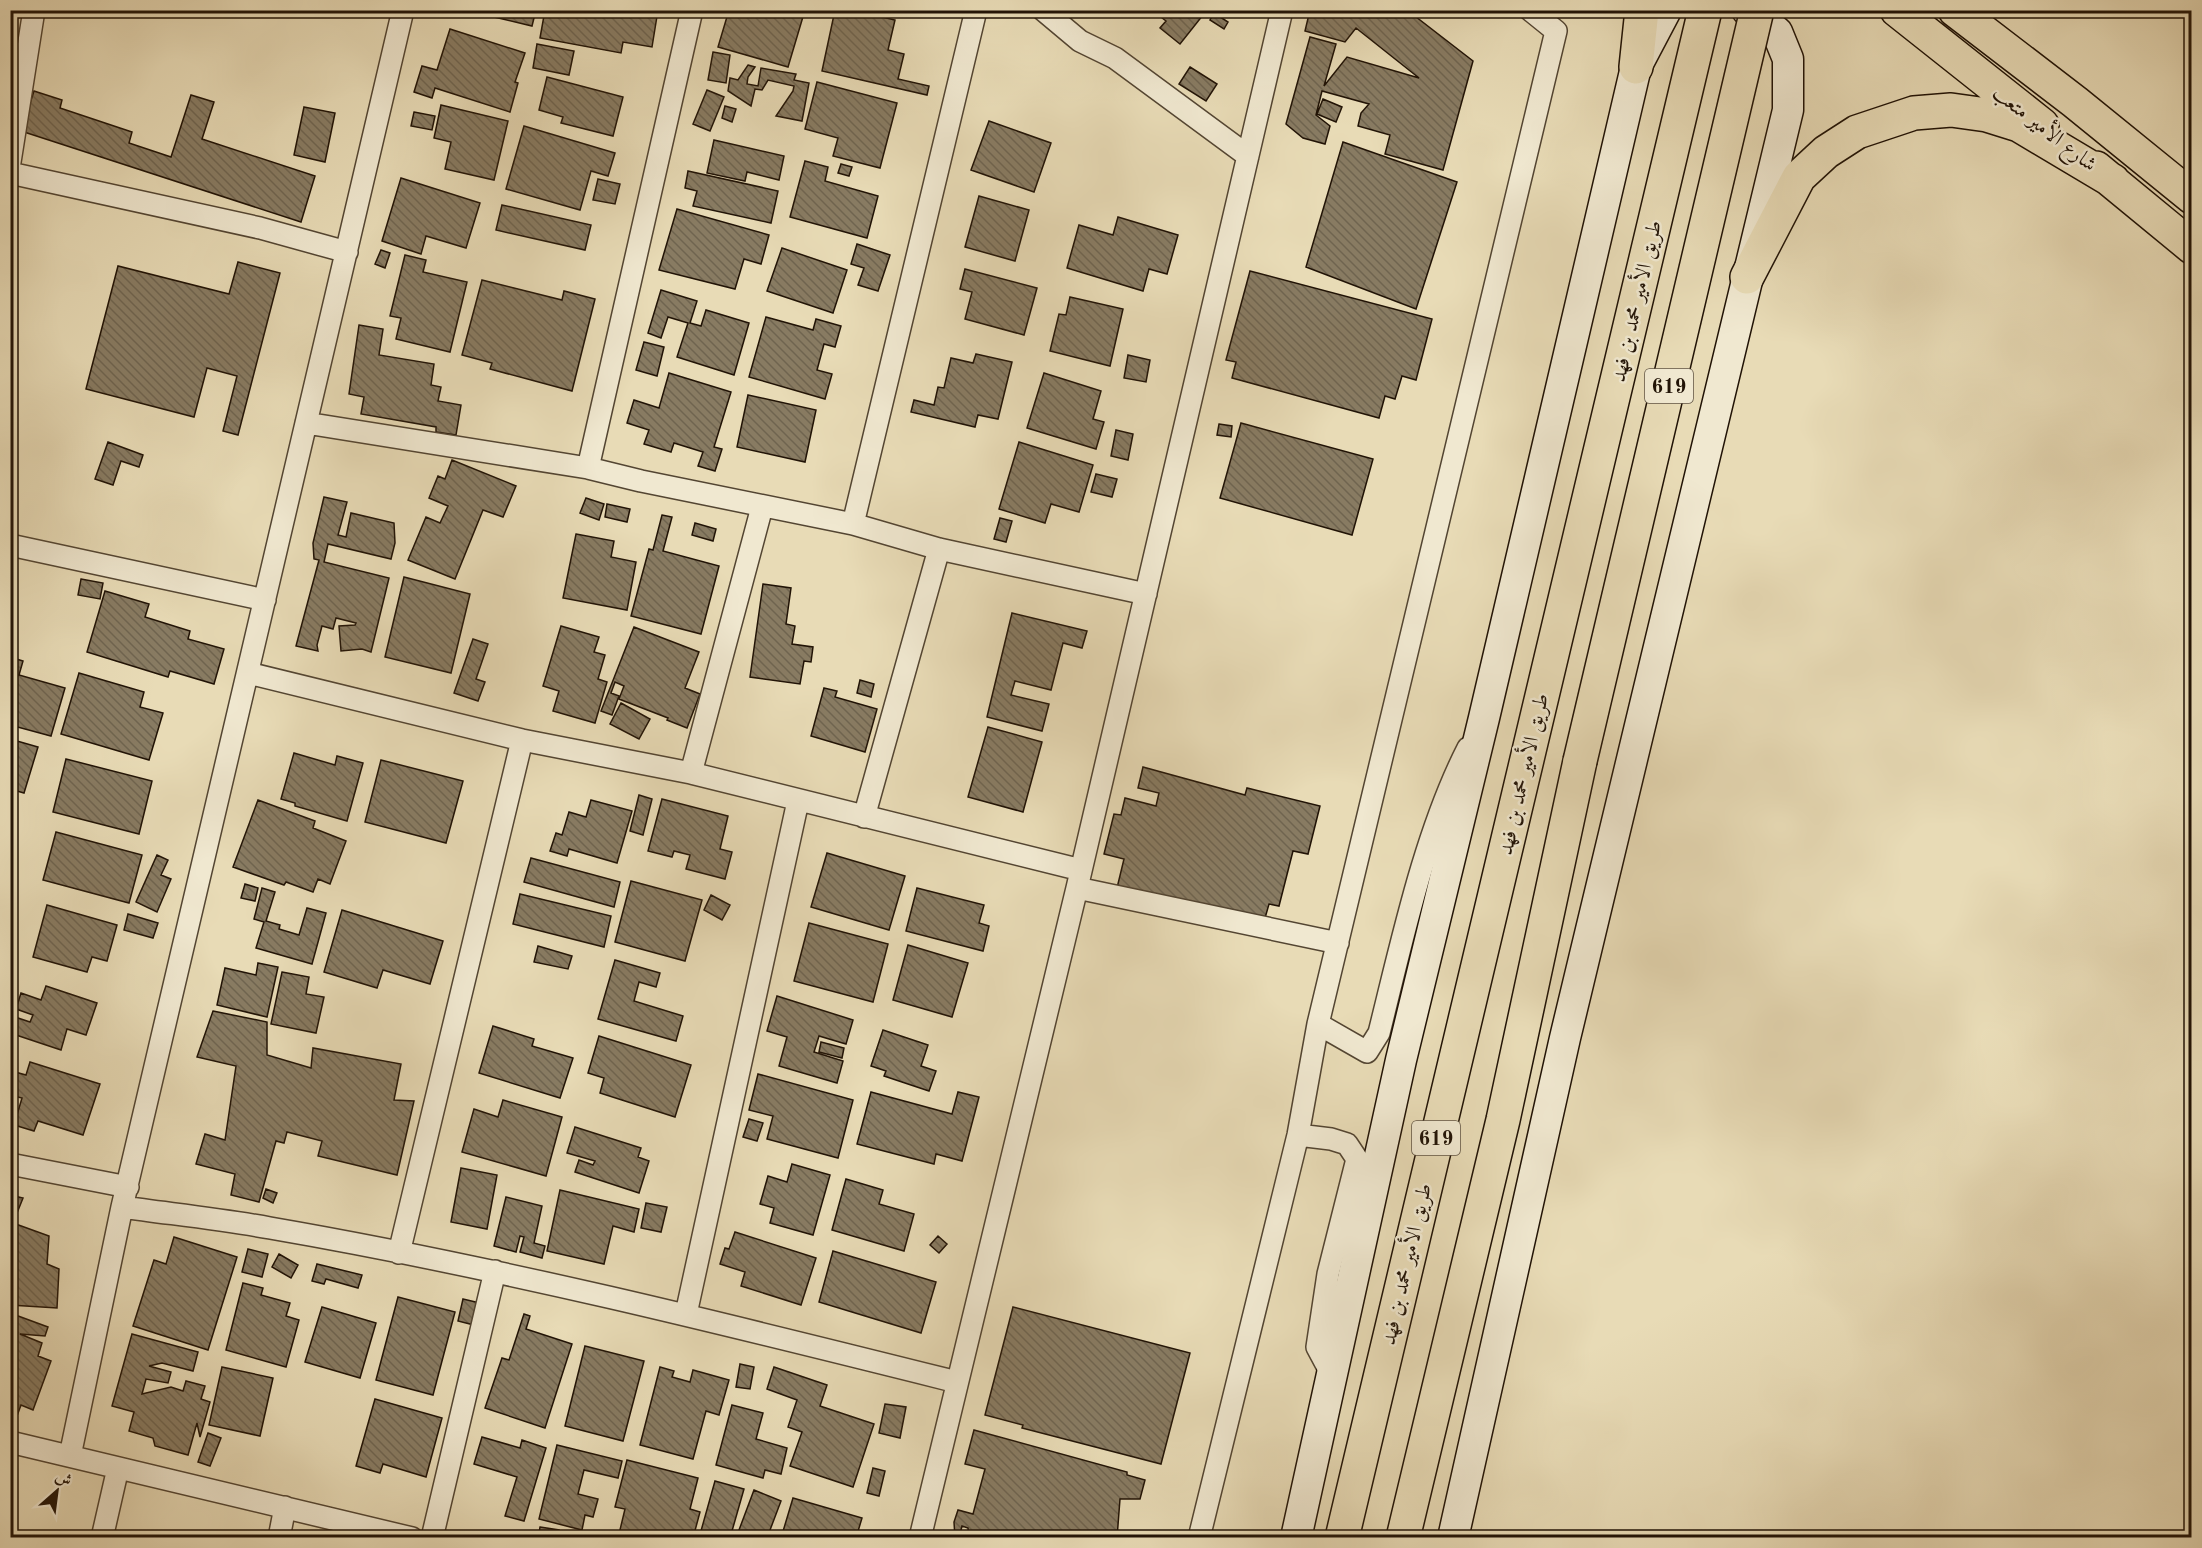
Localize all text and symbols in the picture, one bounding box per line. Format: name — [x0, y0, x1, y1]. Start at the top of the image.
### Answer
street label: شارع الأمير متعب — [1984, 78, 2104, 181]
street label: طريق الأمير محمد بن فهد — [1603, 217, 1667, 384]
road number: 619 — [1645, 369, 1693, 403]
street label: طريق الأمير محمد بن فهد — [1490, 690, 1554, 857]
road number: 619 — [1412, 1121, 1460, 1155]
street label: طريق الأمير محمد بن فهد — [1373, 1180, 1437, 1347]
north arrow — [27, 1461, 87, 1521]
text: ش — [52, 1469, 74, 1490]

